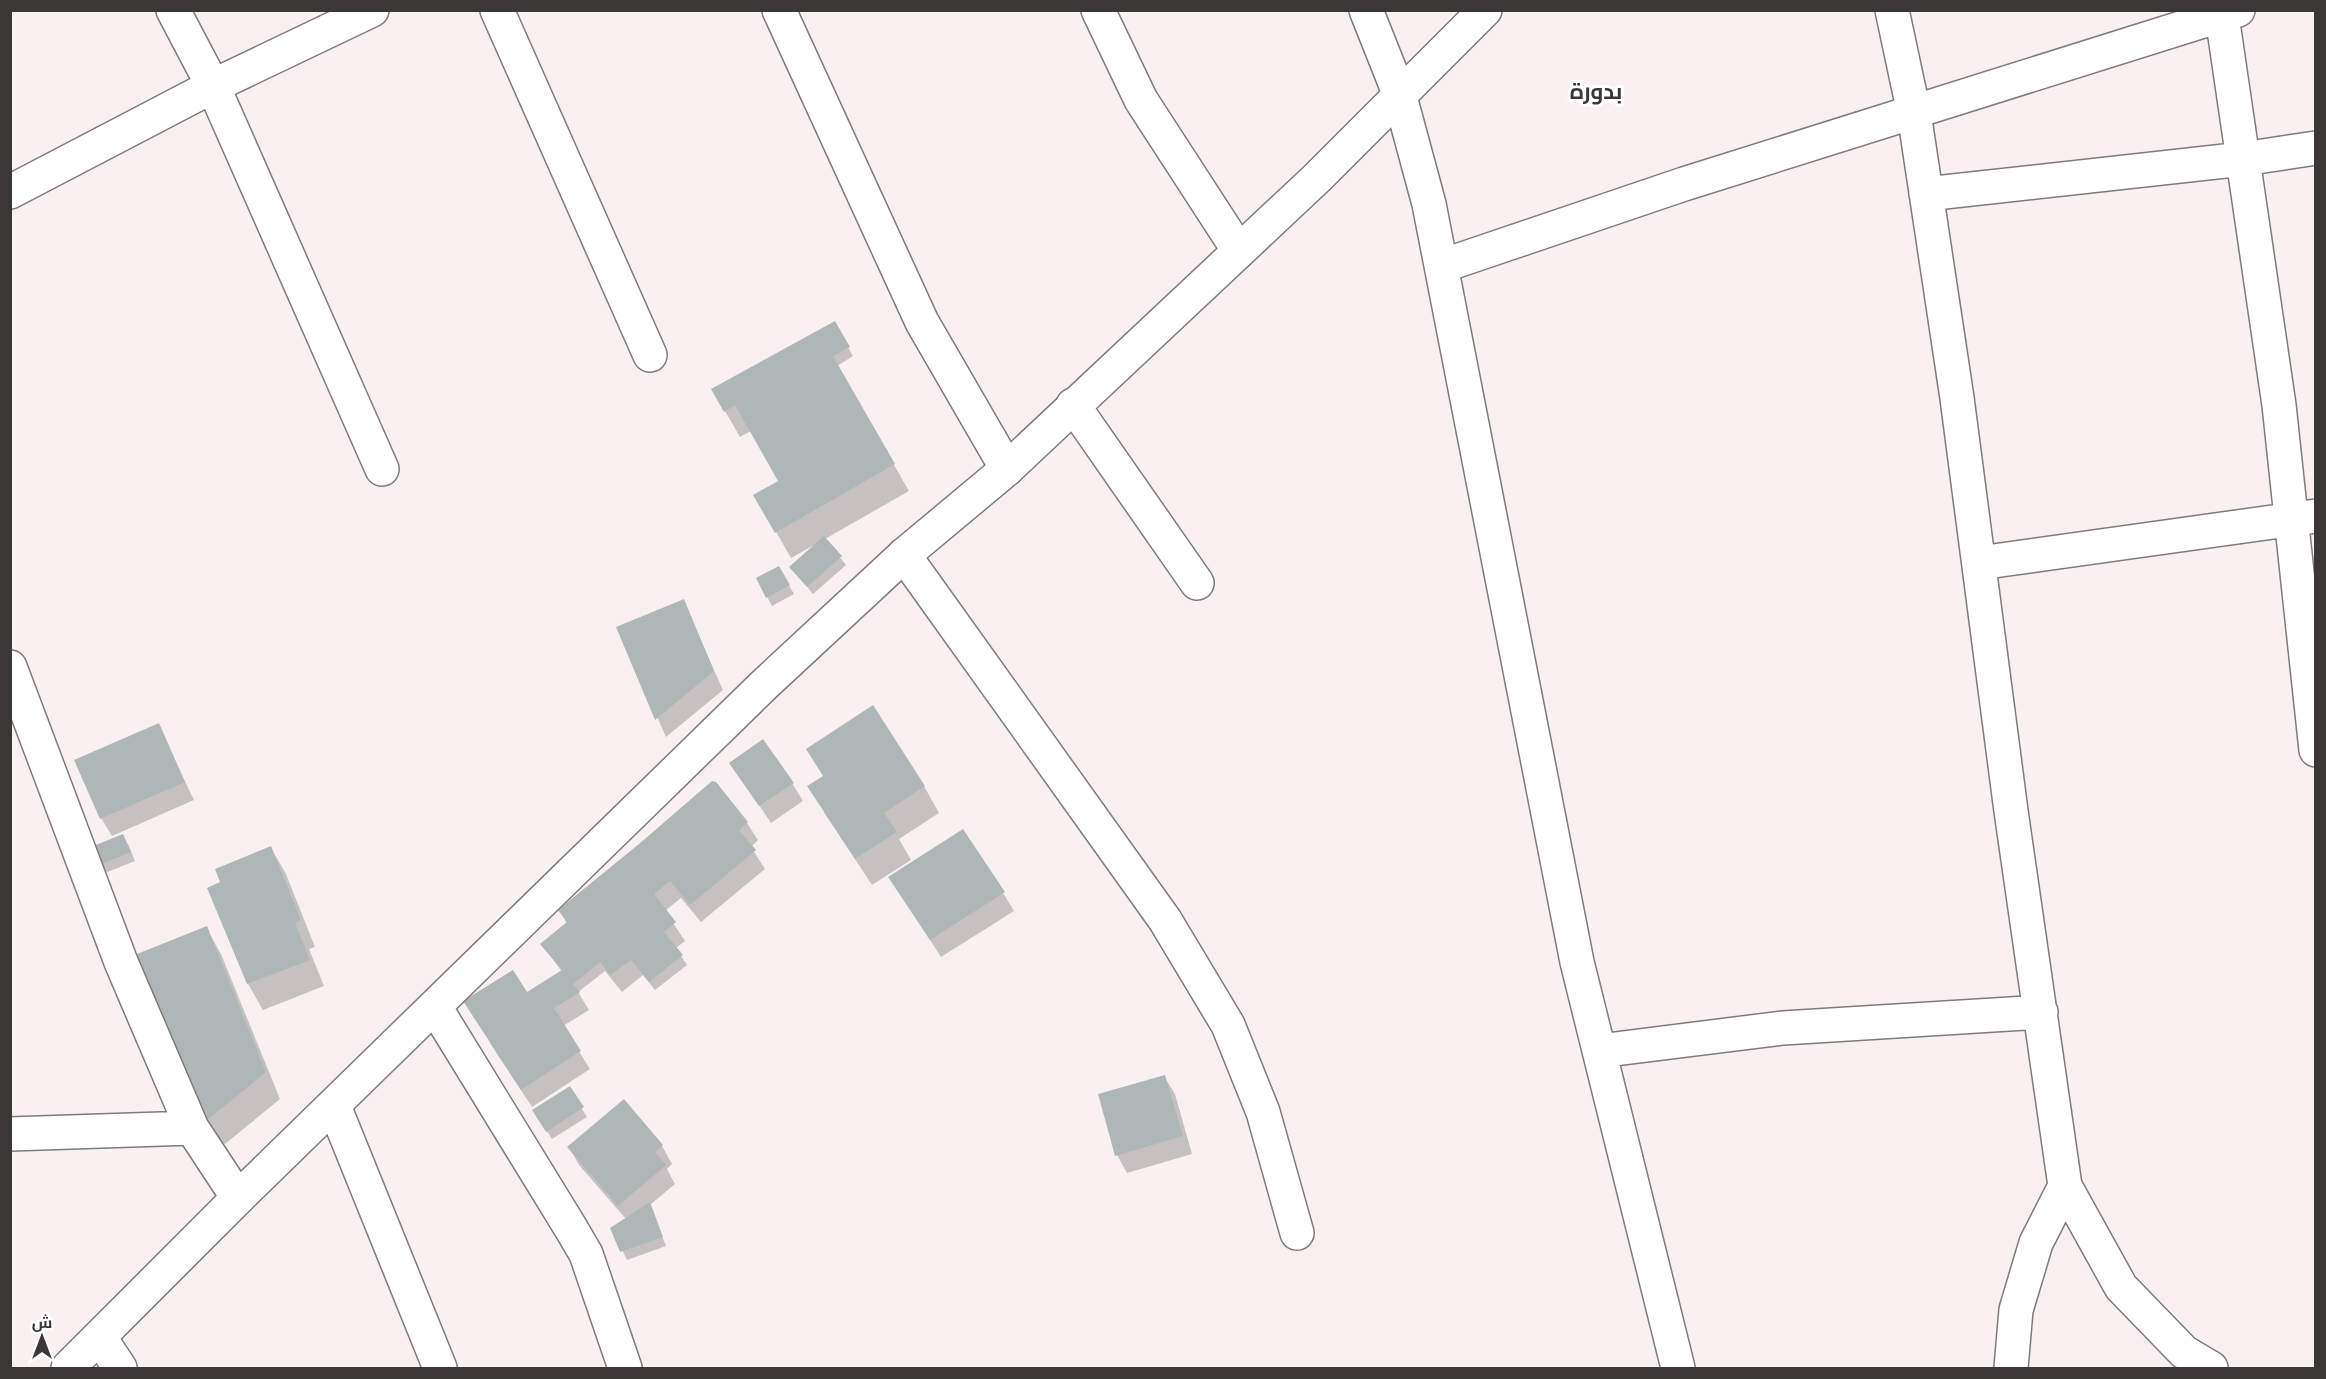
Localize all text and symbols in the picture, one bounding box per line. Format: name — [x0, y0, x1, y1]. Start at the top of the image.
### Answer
district label: بدورة — [1570, 81, 1622, 105]
north arrow — [12, 1307, 72, 1367]
text: ش — [32, 1314, 52, 1332]

